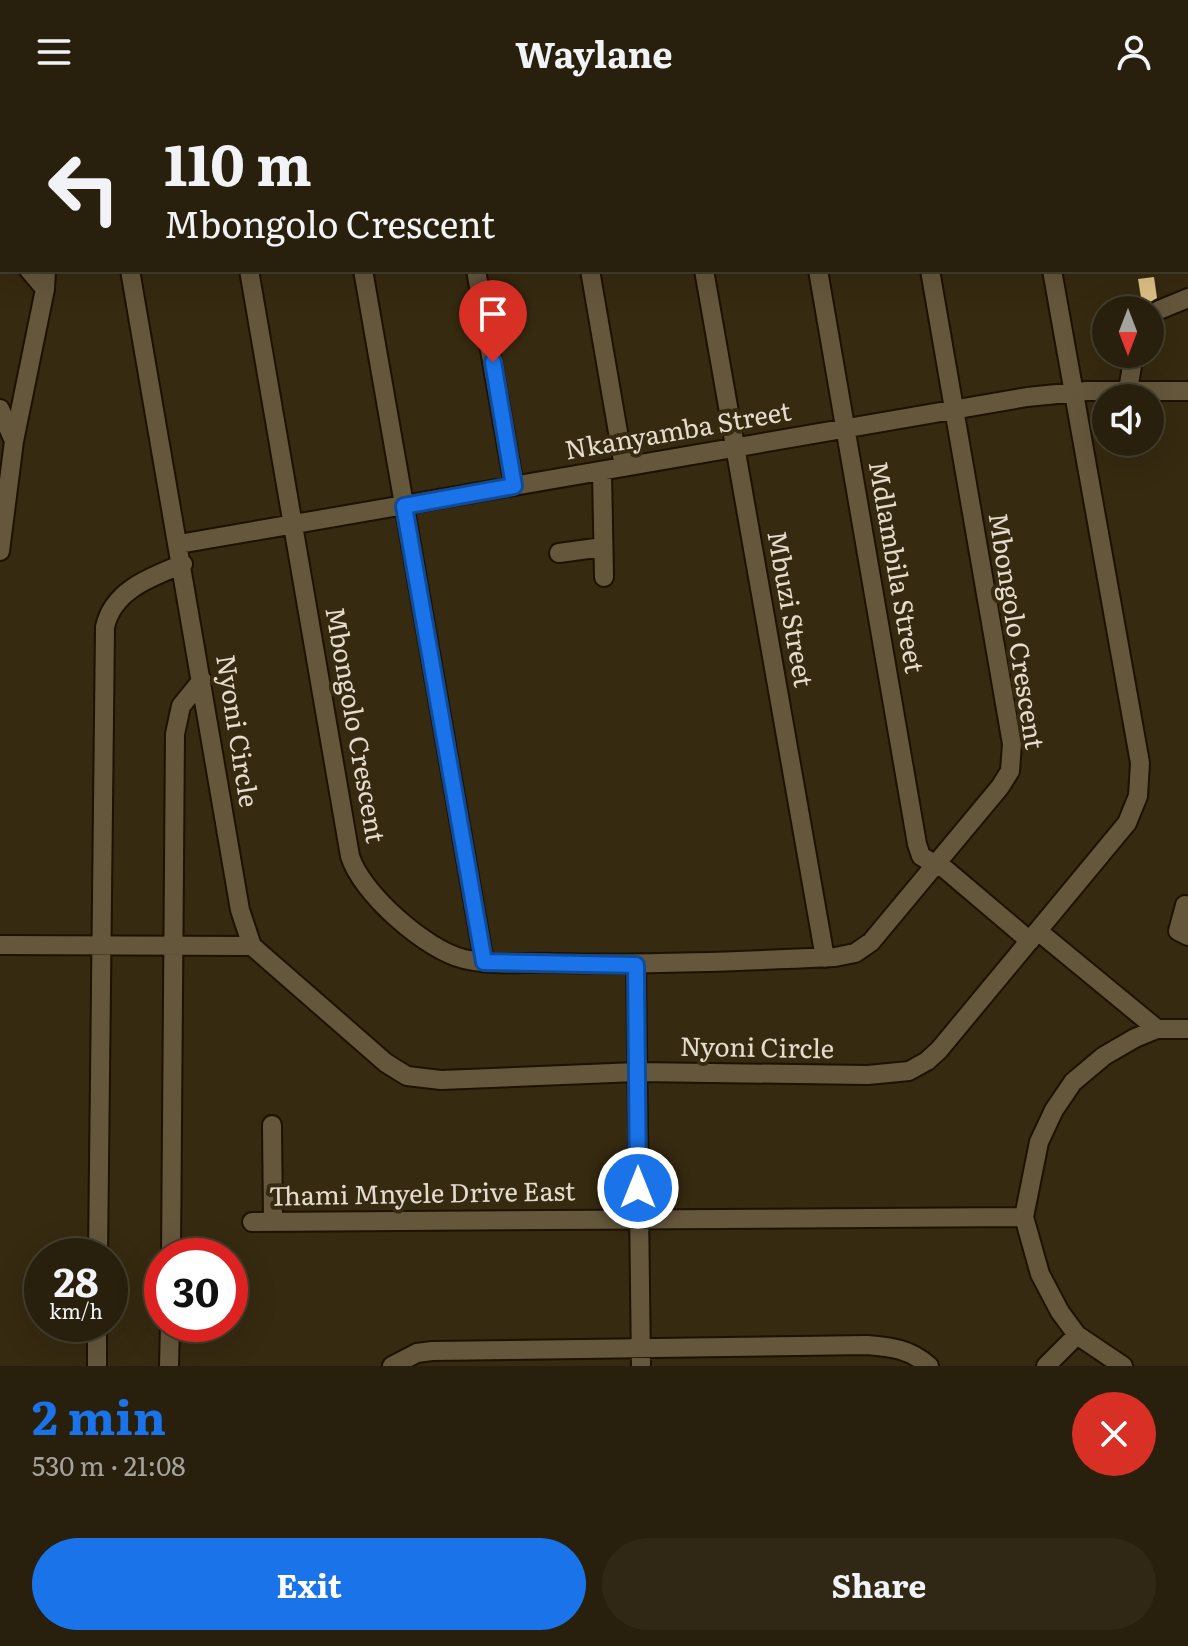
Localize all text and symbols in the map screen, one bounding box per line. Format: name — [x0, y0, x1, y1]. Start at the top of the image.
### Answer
text: Waylane — [515, 26, 673, 79]
icon: menu — [32, 30, 76, 74]
icon: person — [1112, 30, 1156, 74]
text: 110 m — [164, 120, 312, 203]
icon: left — [32, 136, 136, 240]
text: Mbongolo Crescent — [164, 196, 495, 249]
pin — [459, 280, 527, 362]
icon: arrive — [471, 292, 515, 336]
north arrow — [1092, 296, 1164, 368]
map controls — [1092, 296, 1164, 456]
button: sound — [1092, 384, 1164, 456]
street label: Nkanyamba Street — [561, 389, 794, 468]
street label: Mdlambila Street — [861, 457, 936, 676]
street label: Mbongolo Crescent — [980, 509, 1057, 752]
street label: Mbuzi Street — [759, 527, 826, 691]
street label: Mbongolo Crescent — [317, 603, 398, 846]
street label: Nyoni Circle — [208, 651, 271, 810]
street label: Nyoni Circle — [680, 1025, 835, 1066]
position arrow — [596, 1146, 680, 1230]
street label: Thami Mnyele Drive East — [268, 1169, 576, 1214]
speed limit sign: 30 — [144, 1238, 248, 1342]
text: 28 — [53, 1250, 99, 1309]
text: km/h — [49, 1295, 103, 1325]
text: 2 min — [32, 1379, 166, 1450]
button: close — [1072, 1392, 1156, 1476]
text: 530 m · 21:08 — [32, 1445, 186, 1484]
button: Exit — [32, 1538, 586, 1630]
button: Share — [602, 1538, 1156, 1630]

